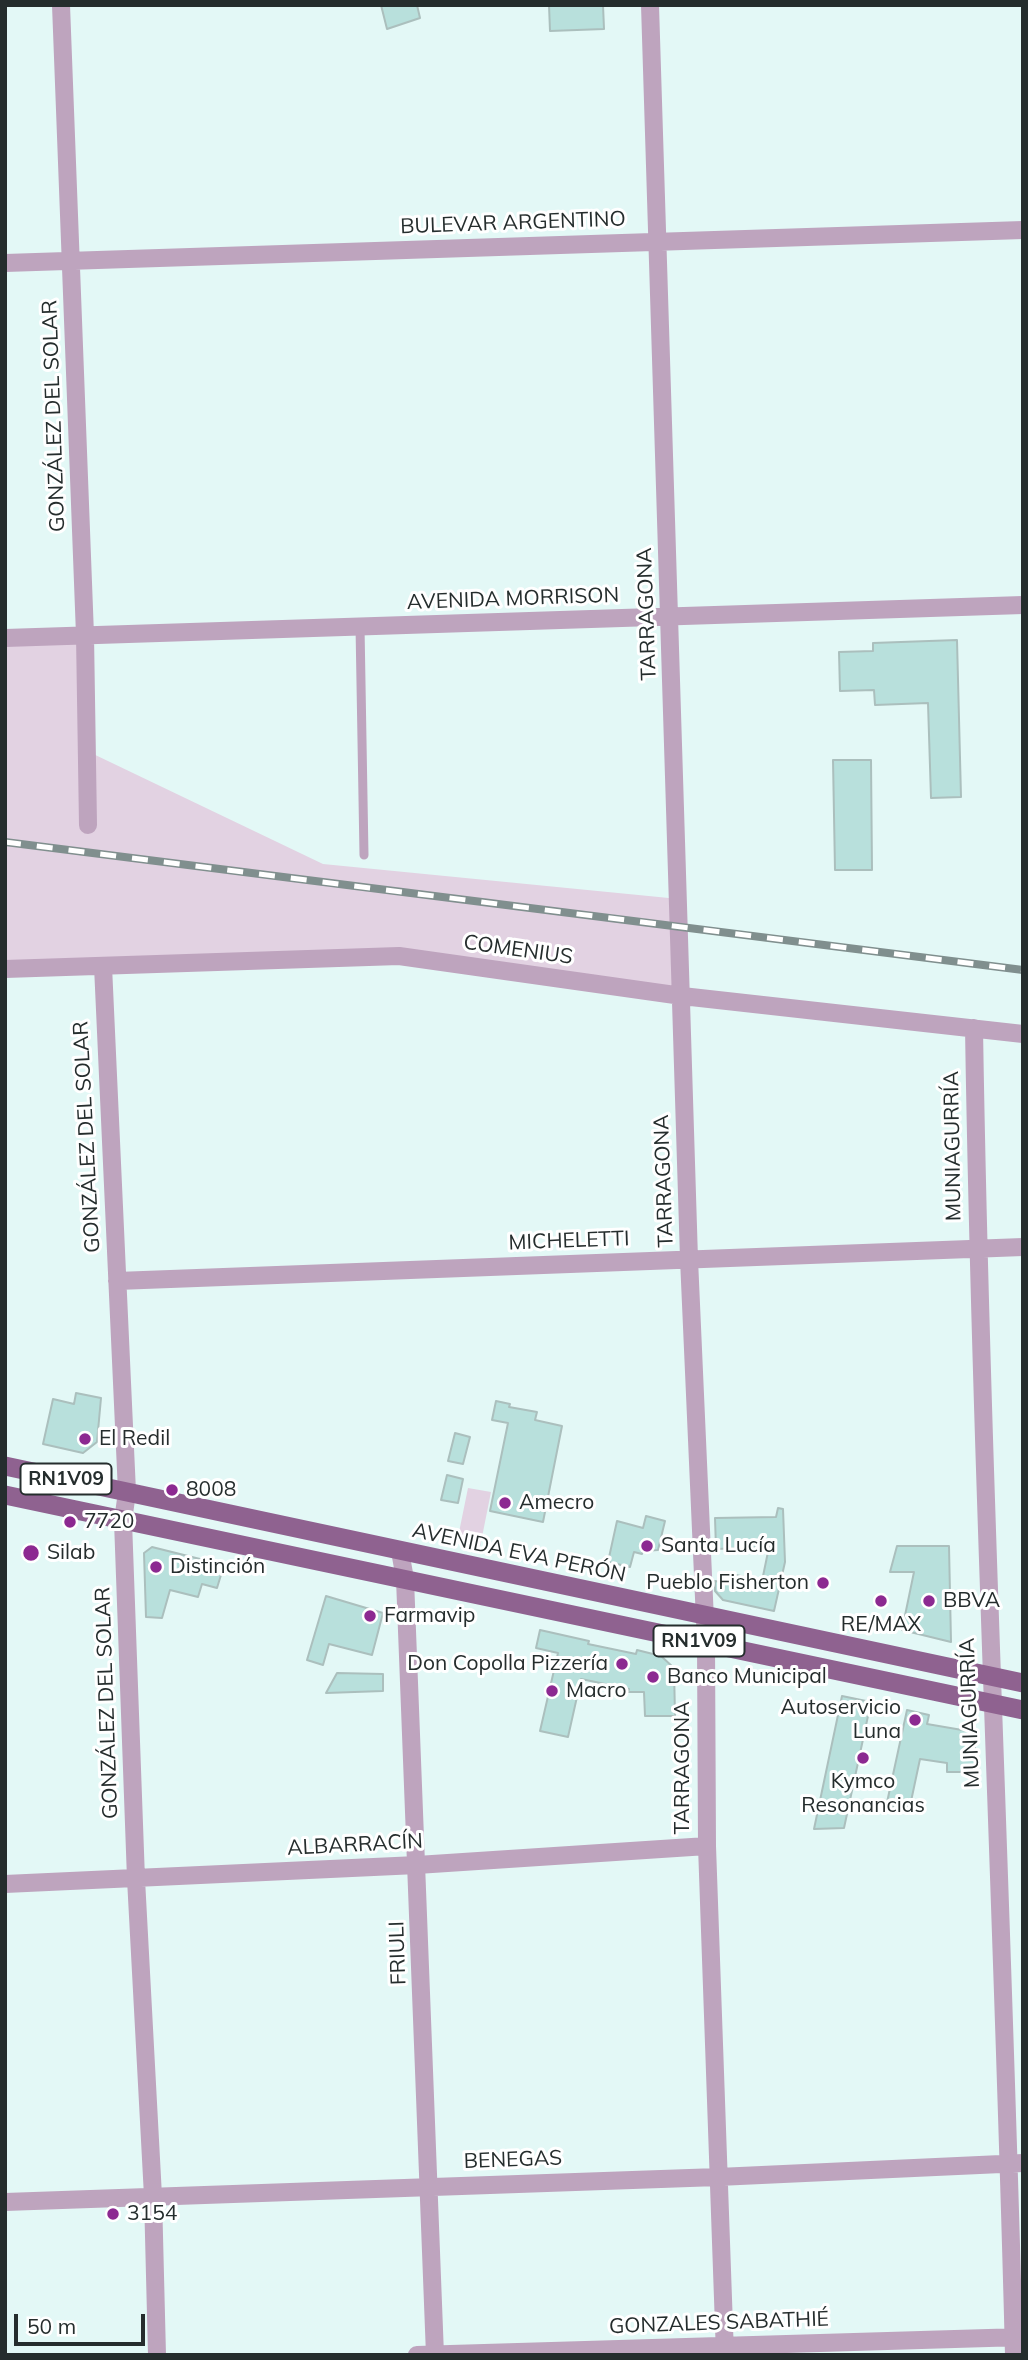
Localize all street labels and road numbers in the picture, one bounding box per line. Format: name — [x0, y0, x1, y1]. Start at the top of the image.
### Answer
street label: BULEVAR ARGENTINO — [400, 206, 626, 240]
street label: GONZÁLEZ DEL SOLAR — [37, 300, 71, 532]
street label: TARRAGONA — [632, 547, 662, 681]
street label: AVENIDA MORRISON — [406, 583, 620, 615]
street label: COMENIUS — [462, 930, 574, 970]
street label: GONZÁLEZ DEL SOLAR — [68, 1020, 106, 1254]
street label: MUNIAGURRÍA — [939, 1071, 967, 1221]
street label: TARRAGONA — [649, 1114, 679, 1248]
street label: MICHELETTI — [508, 1226, 630, 1256]
road number: RN1V09 — [20, 1464, 112, 1494]
street label: AVENIDA EVA PERÓN — [410, 1518, 628, 1588]
street label: GONZÁLEZ DEL SOLAR — [90, 1587, 124, 1819]
road number: RN1V09 — [654, 1625, 744, 1656]
street label: MUNIAGURRÍA — [955, 1637, 985, 1789]
street label: TARRAGONA — [670, 1701, 696, 1835]
street label: ALBARRACÍN — [286, 1829, 424, 1861]
street label: FRIULI — [384, 1921, 412, 1985]
street label: BENEGAS — [463, 2146, 563, 2174]
street label: GONZALES SABATHIÉ — [609, 2307, 829, 2339]

